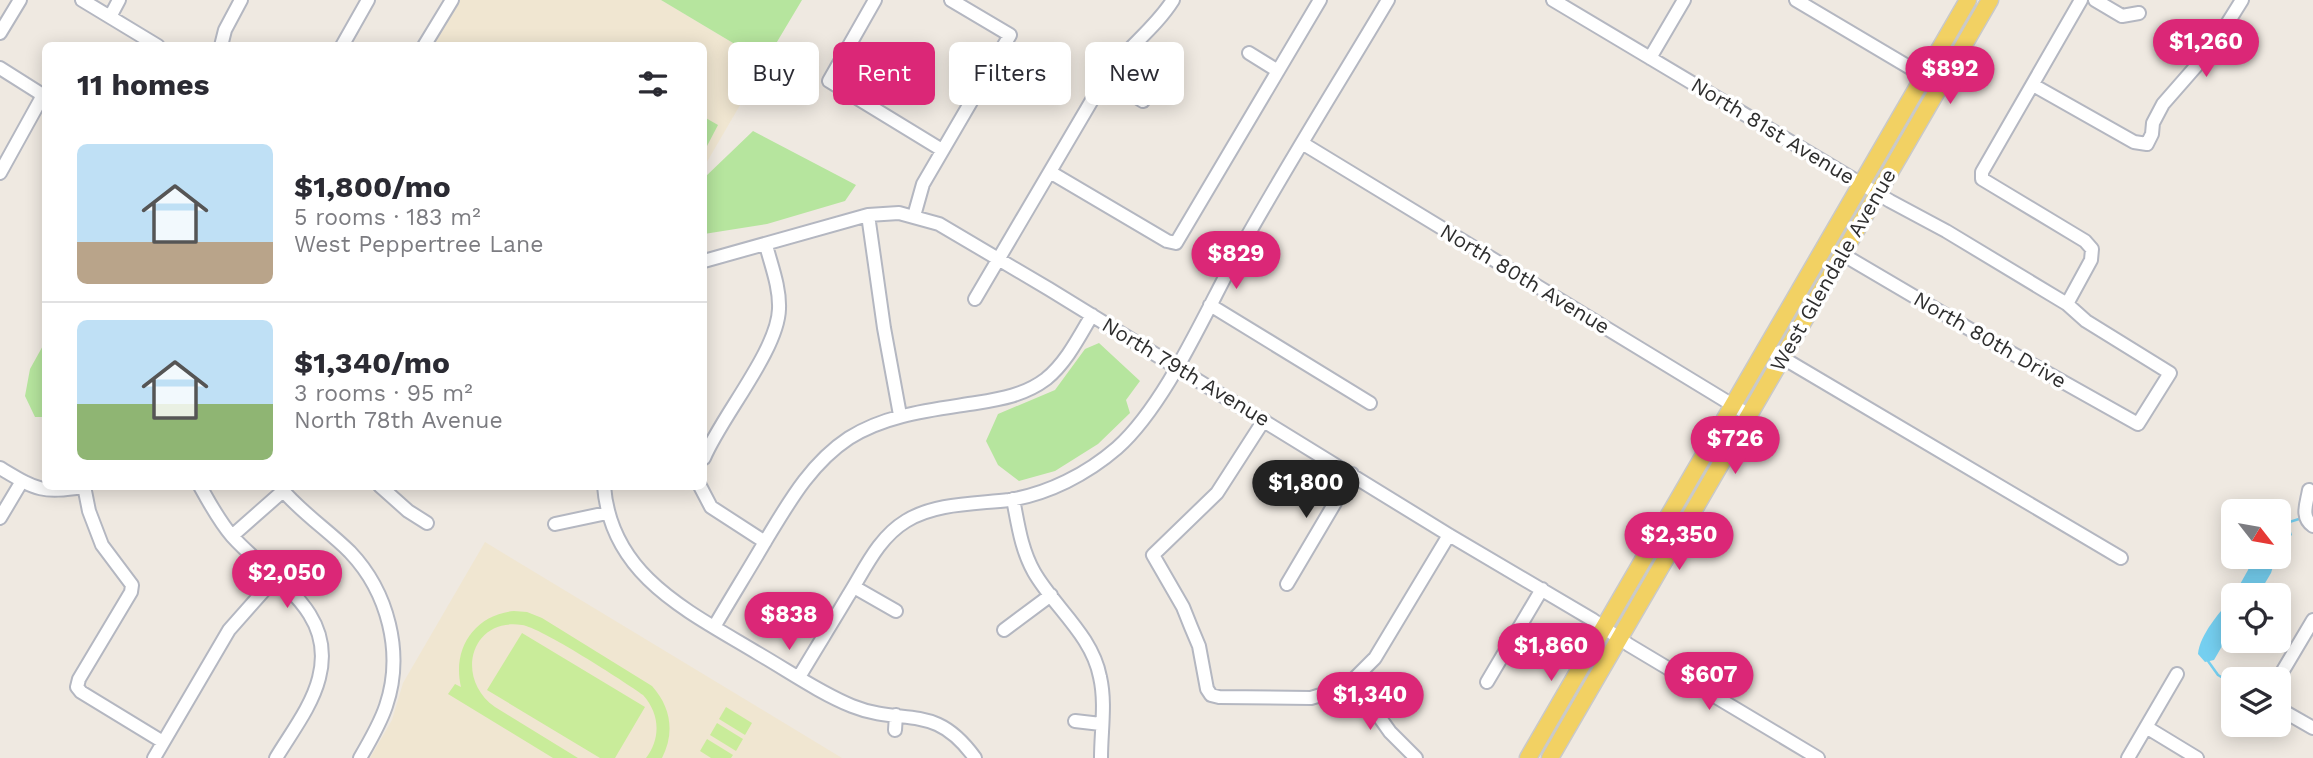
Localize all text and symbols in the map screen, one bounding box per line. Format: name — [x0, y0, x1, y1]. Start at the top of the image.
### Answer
pin: $1,260 — [2149, 20, 2263, 79]
text: $1,260 — [2169, 28, 2243, 55]
chip: Buy — [728, 42, 819, 105]
chip: Rent — [833, 42, 935, 105]
chip: Filters — [949, 42, 1071, 105]
chip: New — [1085, 42, 1184, 105]
pin: $892 — [1909, 46, 1991, 106]
text: $892 — [1921, 55, 1979, 82]
icon: filters — [634, 65, 672, 103]
text: 11 homes — [77, 67, 210, 102]
street label: North 81st Avenue — [1687, 72, 1860, 189]
street label: West Glendale Avenue — [1764, 164, 1901, 375]
text: $1,800/mo — [294, 169, 451, 204]
icon: home — [133, 172, 217, 256]
text: 5 rooms · 183 m² — [294, 204, 481, 231]
street label: North 80th Avenue — [1436, 218, 1614, 339]
text: West Peppertree Lane — [294, 231, 543, 258]
pin: $829 — [1195, 232, 1277, 291]
text: $829 — [1207, 240, 1265, 267]
street label: North 80th Drive — [1910, 286, 2071, 393]
street label: North 79th Avenue — [1098, 312, 1275, 431]
text: $1,340/mo — [294, 345, 450, 380]
icon: home — [133, 348, 217, 432]
text: 3 rooms · 95 m² — [294, 380, 473, 407]
text: North 78th Avenue — [294, 407, 503, 434]
pin: $726 — [1694, 416, 1776, 476]
text: $726 — [1707, 425, 1763, 452]
pin: $1,800 — [1249, 461, 1363, 520]
text: $1,800 — [1268, 469, 1344, 496]
north arrow — [2221, 499, 2291, 569]
map controls — [2221, 499, 2291, 737]
pin: $2,350 — [1622, 512, 1736, 572]
text: $2,350 — [1641, 521, 1717, 548]
pin: $2,050 — [230, 550, 344, 610]
text: $2,050 — [248, 559, 326, 586]
button: locate — [2221, 583, 2291, 653]
pin: $838 — [748, 592, 830, 652]
text: $838 — [760, 601, 818, 628]
pin: $1,860 — [1494, 624, 1608, 683]
text: $1,860 — [1514, 632, 1588, 659]
pin: $607 — [1668, 652, 1750, 712]
text: $607 — [1680, 661, 1738, 688]
button: layers — [2221, 667, 2291, 737]
pin: $1,340 — [1313, 672, 1427, 732]
text: $1,340 — [1333, 681, 1407, 708]

